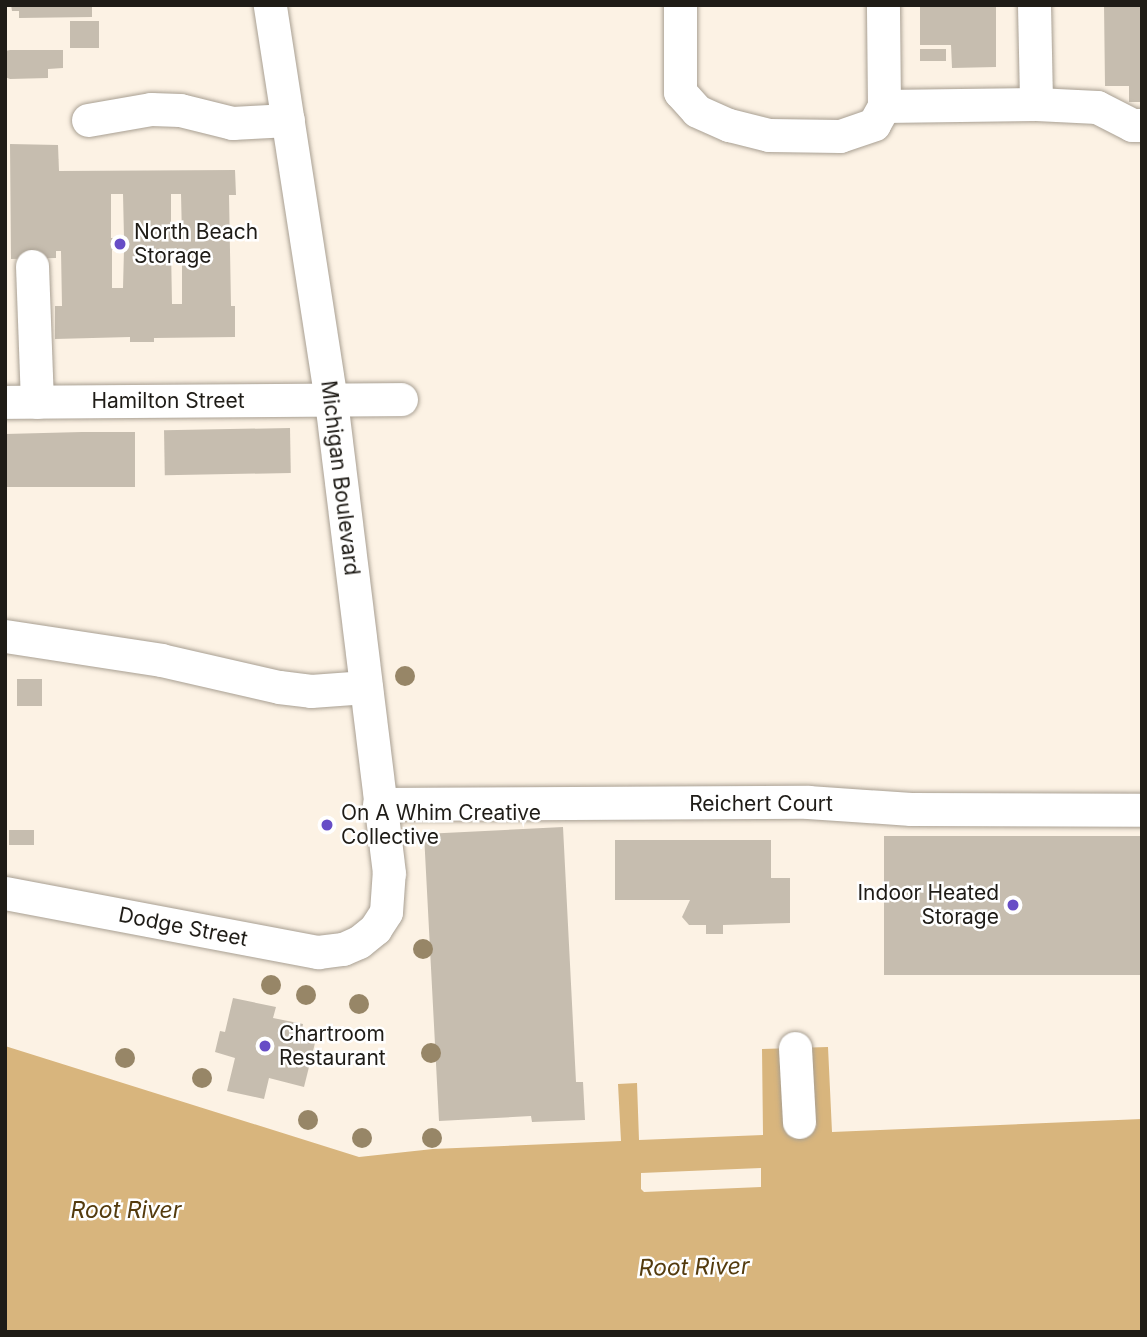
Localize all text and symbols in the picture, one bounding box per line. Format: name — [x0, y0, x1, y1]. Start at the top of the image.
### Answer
place label: North Beach Storage — [134, 219, 258, 269]
marker: North Beach Storage — [112, 236, 128, 252]
street label: Michigan Boulevard — [316, 379, 364, 577]
street label: Hamilton Street — [91, 388, 245, 414]
street label: Reichert Court — [689, 791, 833, 817]
place label: On A Whim Creative Collective — [341, 800, 541, 850]
marker: On A Whim Creative Collective — [319, 817, 335, 833]
place label: Indoor Heated Storage — [857, 880, 999, 930]
marker: Indoor Heated Storage — [1005, 897, 1021, 913]
street label: Dodge Street — [116, 902, 250, 952]
place label: Chartroom Restaurant — [279, 1021, 386, 1071]
marker: Chartroom Restaurant — [257, 1038, 273, 1054]
water label: Root River — [71, 1196, 181, 1224]
water label: Root River — [638, 1252, 750, 1282]

